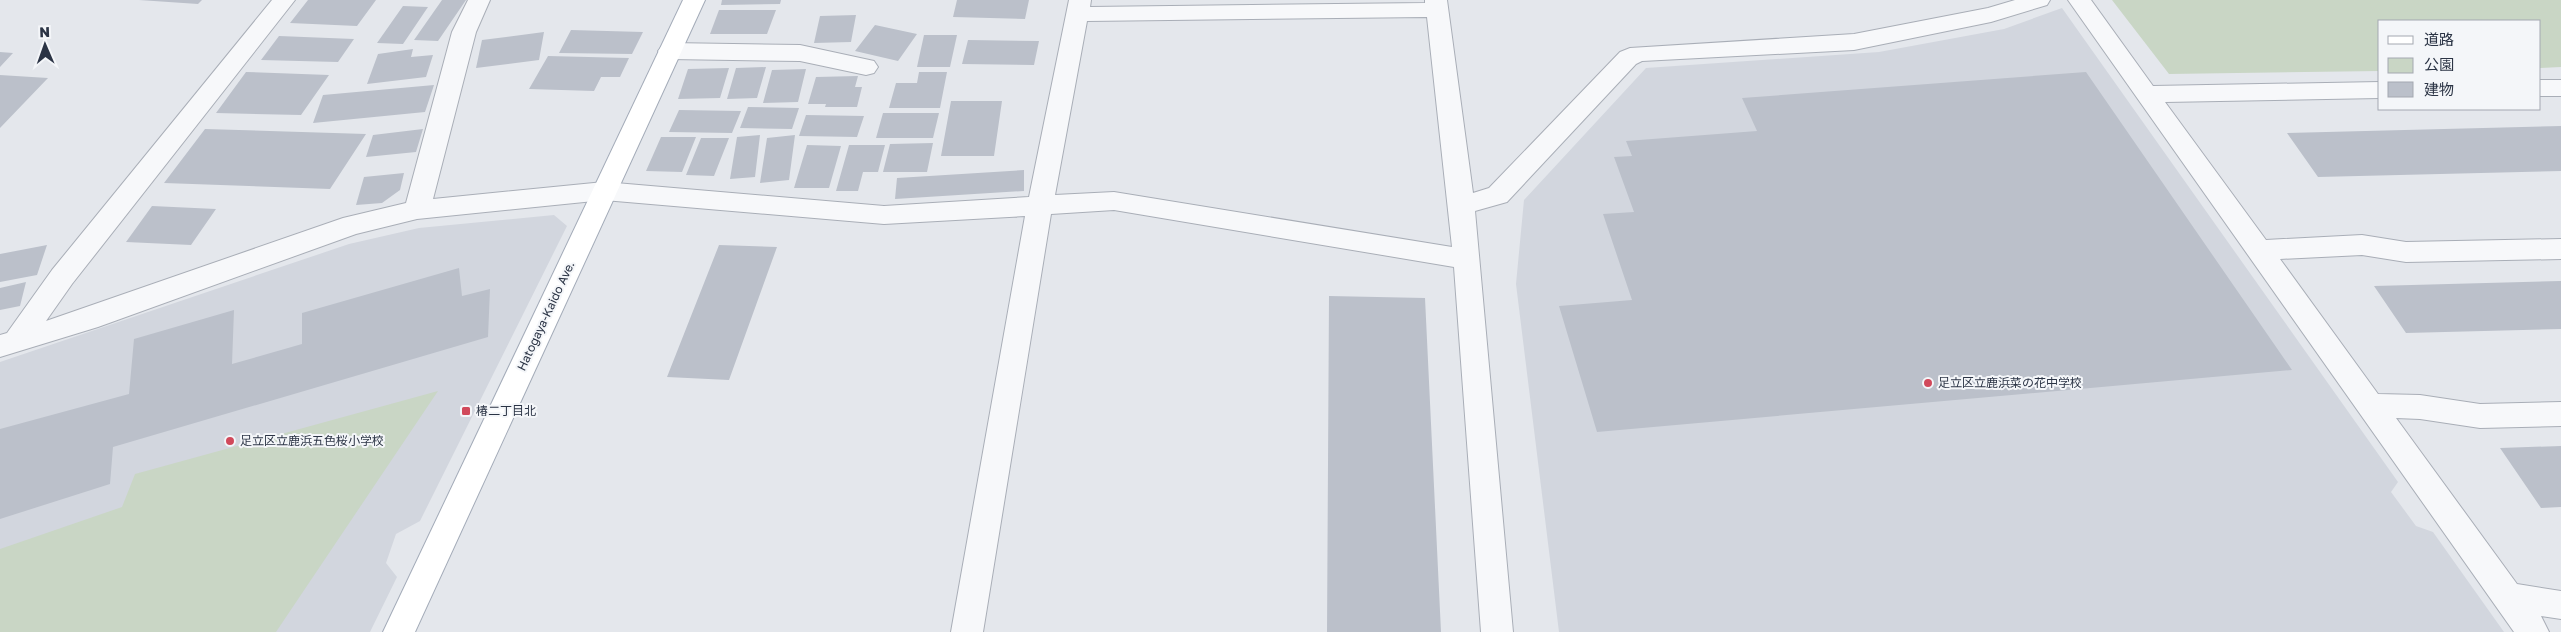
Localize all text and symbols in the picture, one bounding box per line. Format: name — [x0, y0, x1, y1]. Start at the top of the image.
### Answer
north arrow — [20, 20, 70, 70]
legend — [2378, 20, 2541, 110]
text: N — [39, 23, 50, 40]
text: 道路 — [2424, 30, 2454, 48]
text: 公園 — [2424, 55, 2454, 73]
text: 建物 — [2424, 80, 2454, 98]
street label: Hatogaya-Kaido Ave. — [514, 259, 578, 373]
place label: 足立区立鹿浜菜の花中学校 — [1938, 375, 2082, 390]
marker: 足立区立鹿浜菜の花中学校 — [1922, 377, 1934, 389]
place label: 椿二丁目北 — [476, 403, 536, 418]
marker: 椿二丁目北 — [460, 405, 472, 417]
place label: 足立区立鹿浜五色桜小学校 — [240, 433, 384, 448]
marker: 足立区立鹿浜五色桜小学校 — [224, 435, 236, 447]

